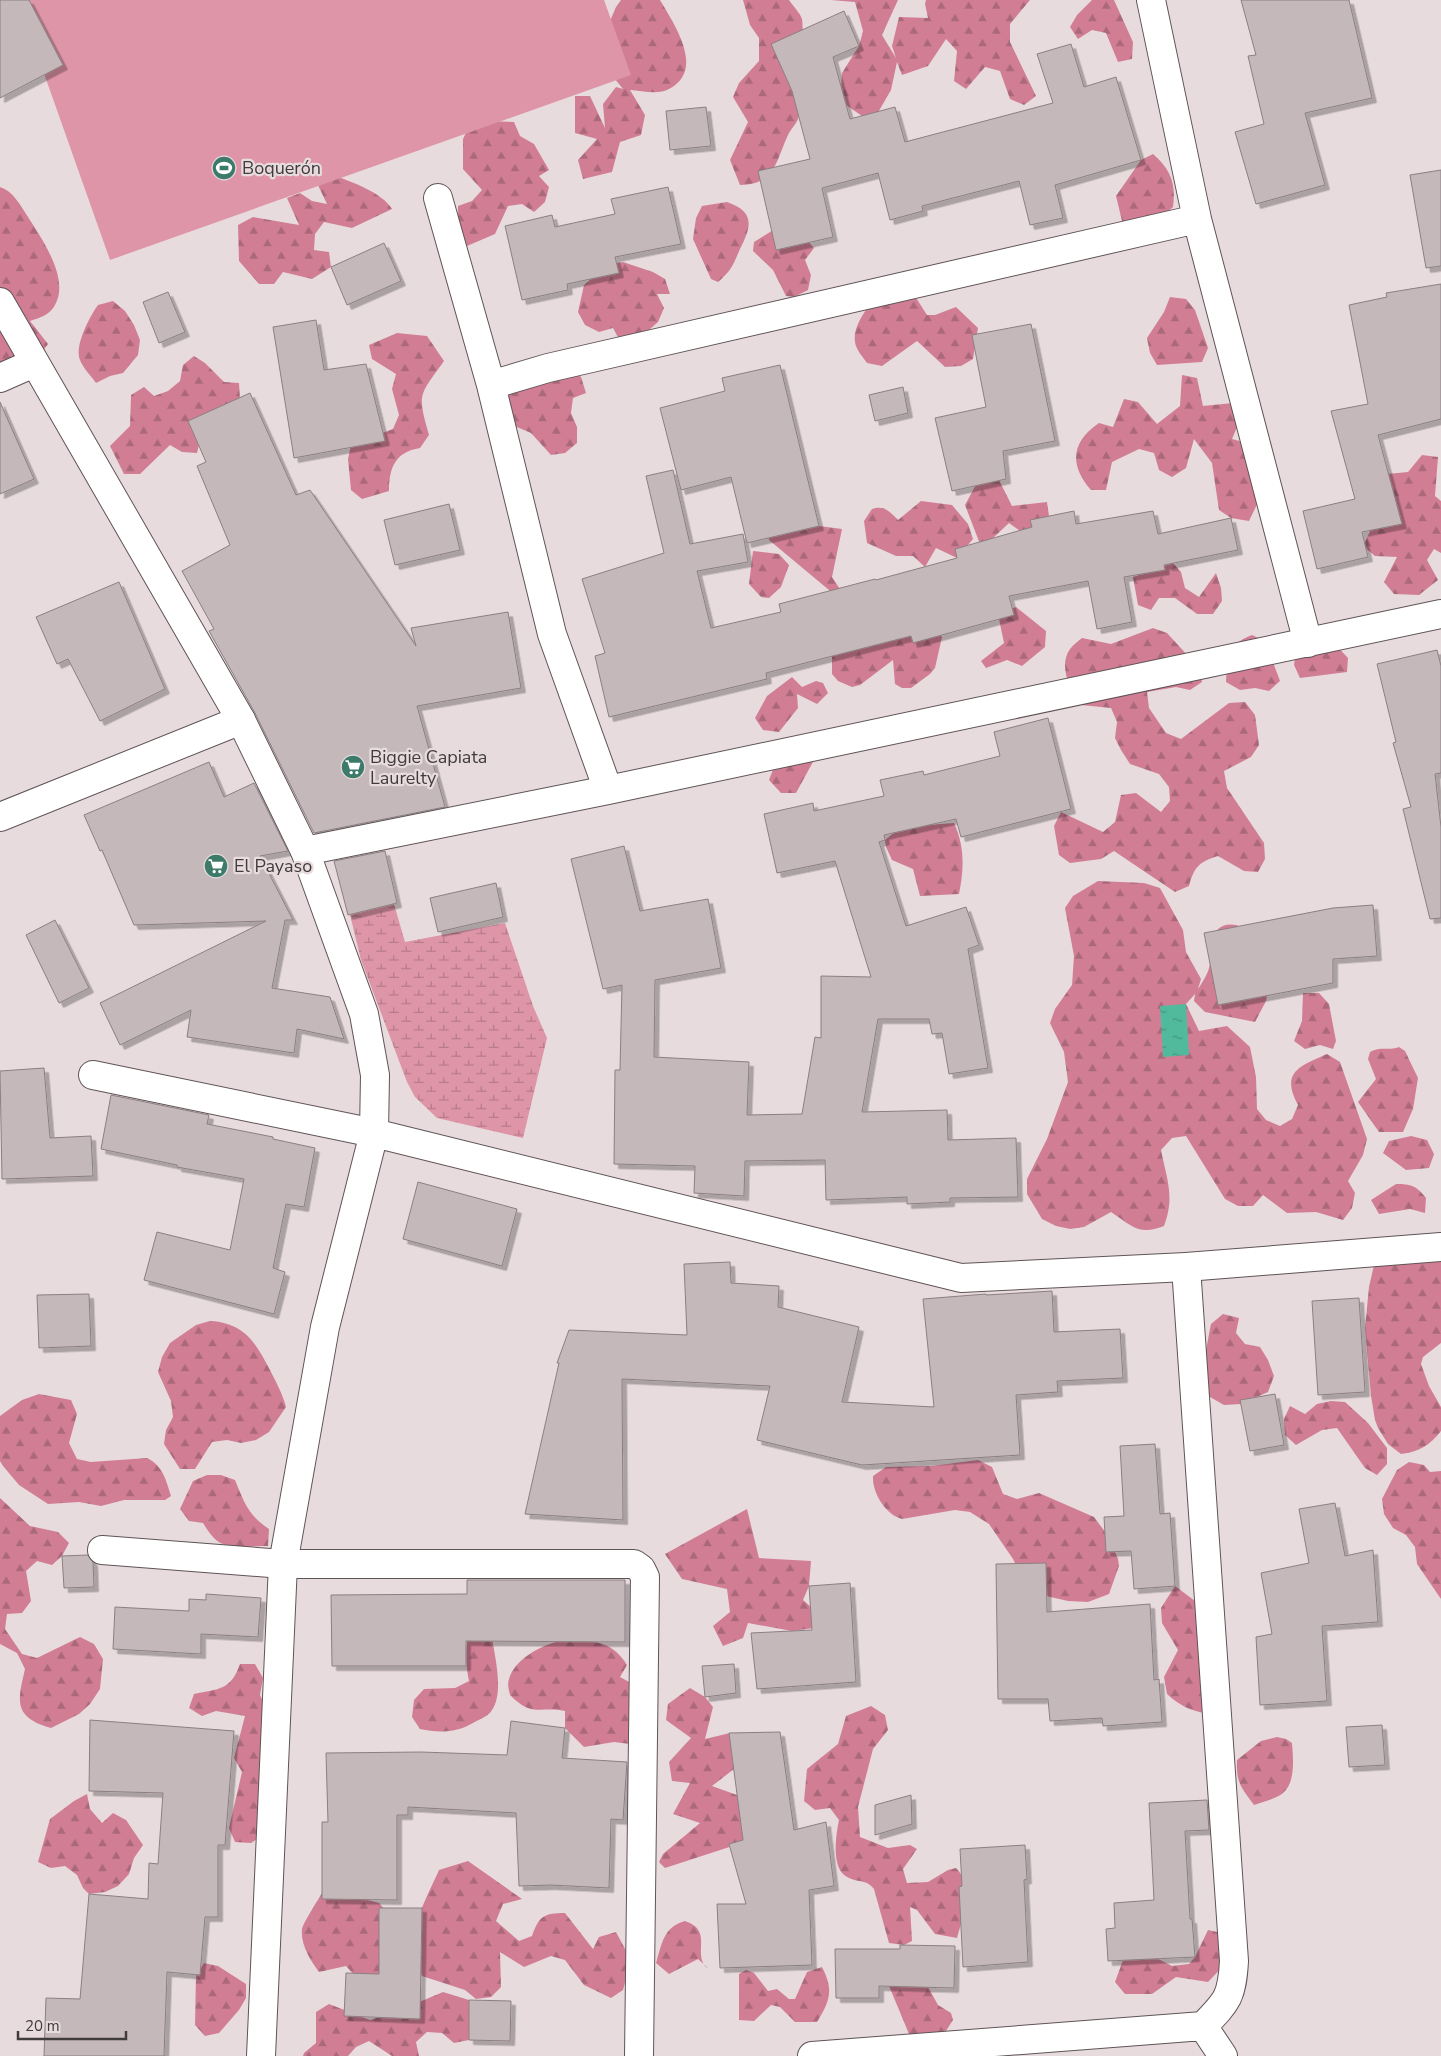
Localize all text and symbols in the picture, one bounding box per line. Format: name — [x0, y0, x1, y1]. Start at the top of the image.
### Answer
sports icon: Boquerón — [211, 155, 237, 181]
place label: Boquerón — [242, 156, 321, 180]
place label: Biggie Capiata Laurelty — [370, 745, 487, 790]
supermarket icon: Biggie Capiata Laurelty — [340, 754, 366, 780]
supermarket icon: El Payaso — [203, 853, 229, 879]
place label: El Payaso — [234, 854, 312, 878]
scale bar — [18, 2008, 125, 2040]
text: 20 m — [25, 2016, 60, 2036]

